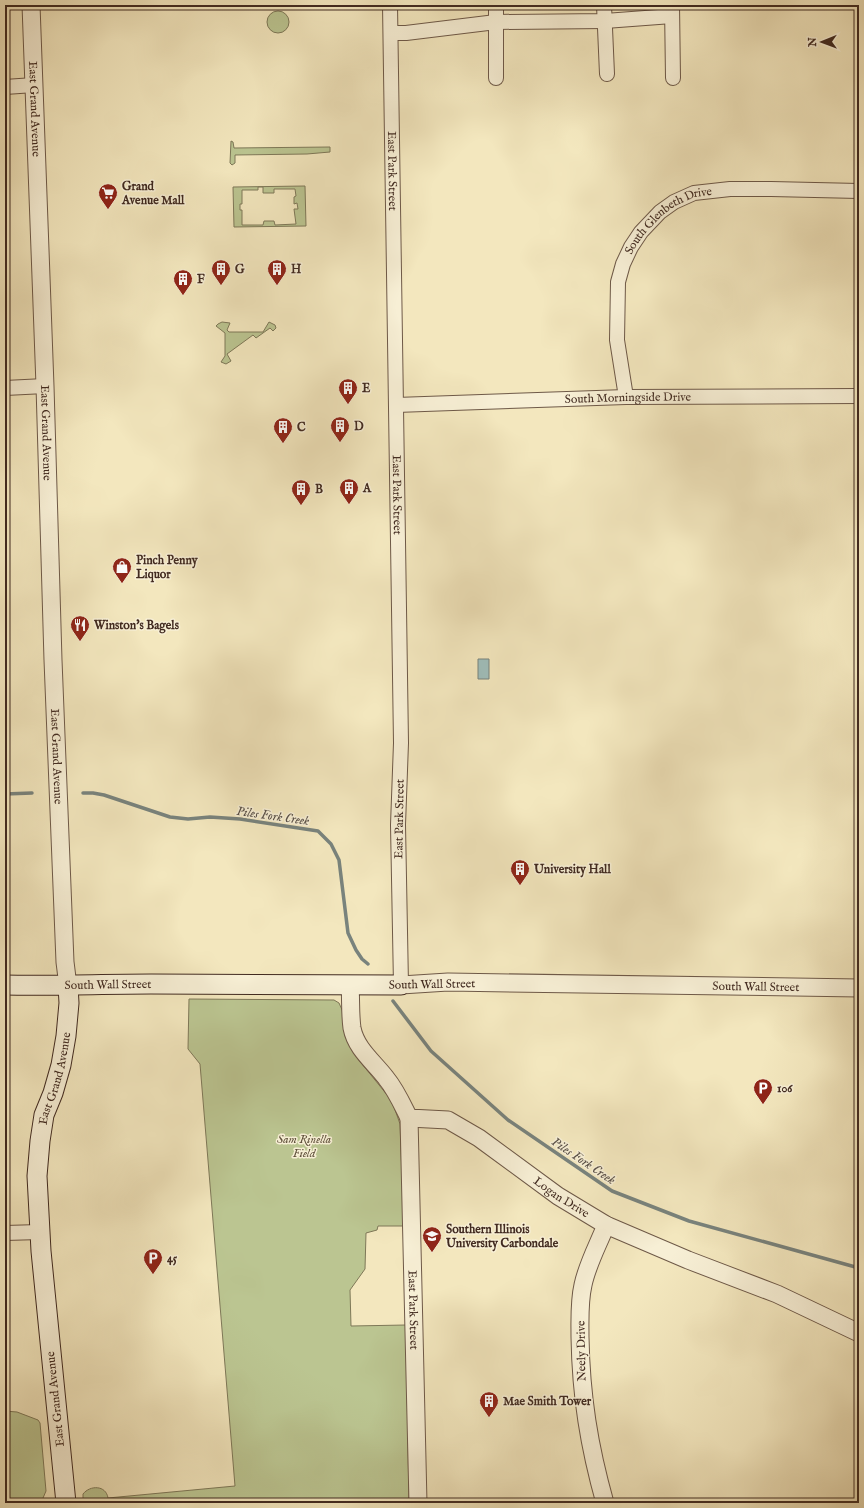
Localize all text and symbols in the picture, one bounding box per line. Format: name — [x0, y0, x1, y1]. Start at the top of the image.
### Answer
north arrow — [802, 22, 842, 62]
text: N — [806, 37, 820, 48]
street label: East Grand Avenue — [25, 61, 44, 158]
street label: East Park Street — [384, 131, 400, 211]
place label: Grand Avenue Mall — [121, 179, 185, 208]
supermarket icon: Grand Avenue Mall — [97, 182, 119, 210]
street label: South Glenbeth Drive — [622, 184, 713, 257]
building icon: G — [210, 258, 232, 286]
building icon: H — [266, 258, 288, 286]
place label: G — [235, 262, 245, 277]
place label: H — [291, 262, 302, 277]
building icon: F — [172, 268, 194, 296]
place label: F — [197, 272, 205, 287]
building icon: E — [337, 377, 359, 405]
place label: E — [362, 381, 371, 396]
street label: East Grand Avenue — [37, 385, 55, 481]
street label: South Morningside Drive — [564, 390, 692, 407]
building icon: D — [329, 415, 351, 443]
building icon: C — [272, 416, 294, 444]
place label: D — [354, 419, 364, 434]
place label: C — [297, 420, 306, 435]
street label: East Park Street — [389, 455, 405, 535]
building icon: A — [338, 477, 360, 505]
building icon: B — [290, 478, 312, 506]
place label: A — [362, 481, 372, 496]
place label: B — [315, 482, 323, 497]
place label: Pinch Penny Liquor — [135, 553, 199, 583]
shop icon: Pinch Penny Liquor — [111, 556, 133, 584]
restaurant icon: Winston's Bagels — [69, 614, 91, 642]
place label: Winston's Bagels — [93, 618, 180, 634]
street label: East Grand Avenue — [47, 708, 66, 805]
street label: East Park Street — [391, 779, 408, 859]
water label: Piles Fork Creek — [235, 803, 311, 830]
building icon: University Hall — [509, 858, 531, 886]
place label: University Hall — [533, 862, 611, 878]
street label: South Wall Street — [388, 976, 476, 993]
street label: South Wall Street — [64, 977, 151, 993]
street label: South Wall Street — [712, 979, 799, 995]
street label: East Grand Avenue — [36, 1031, 74, 1126]
parking icon: 106 — [752, 1077, 774, 1105]
place label: 106 — [777, 1081, 793, 1096]
park label: Sam Rinella Field — [277, 1132, 331, 1161]
water label: Piles Fork Creek — [548, 1134, 619, 1189]
street label: Logan Drive — [530, 1174, 592, 1221]
place label: Southern Illinois University Carbondale — [445, 1222, 559, 1252]
school or university icon: Southern Illinois University Carbondale — [421, 1225, 443, 1253]
parking icon: 45 — [142, 1247, 164, 1275]
place label: 45 — [167, 1251, 178, 1266]
street label: East Park Street — [405, 1270, 421, 1350]
street label: Neely Drive — [573, 1320, 590, 1381]
street label: East Grand Avenue — [43, 1350, 68, 1447]
building icon: Mae Smith Tower — [478, 1390, 500, 1418]
place label: Mae Smith Tower — [503, 1394, 592, 1409]

